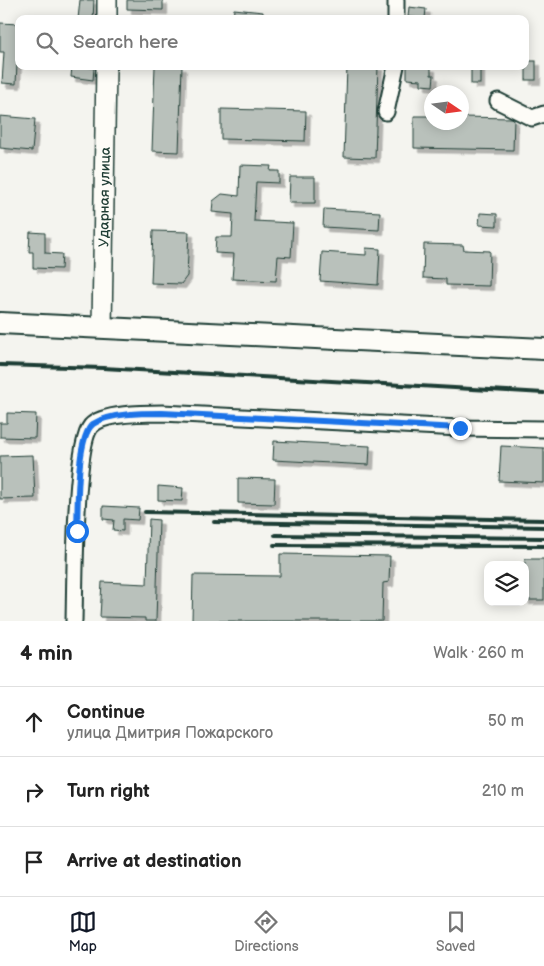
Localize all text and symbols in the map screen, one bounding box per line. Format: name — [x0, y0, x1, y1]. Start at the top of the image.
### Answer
search box — [15, 15, 529, 70]
icon: search — [33, 29, 61, 57]
text: Search here — [73, 31, 178, 54]
north arrow — [424, 85, 469, 130]
street label: Ударная улица — [95, 146, 114, 247]
route end — [449, 417, 472, 440]
route start — [66, 520, 89, 543]
map controls — [484, 561, 529, 606]
button: layers — [484, 561, 529, 606]
text: 4 min — [20, 641, 73, 666]
text: Walk · 260 m — [433, 644, 524, 663]
text: Continue — [67, 701, 145, 724]
icon: ahead — [20, 708, 48, 736]
text: 50 m — [488, 712, 524, 731]
text: улица Дмитрия Пожарского — [67, 724, 273, 743]
icon: right — [20, 778, 48, 806]
text: Turn right — [67, 780, 150, 803]
text: 210 m — [482, 782, 524, 801]
icon: arrive — [20, 848, 48, 876]
text: Arrive at destination — [67, 850, 242, 873]
tab: Map — [69, 908, 97, 955]
tab: Directions — [234, 908, 299, 955]
tab: Saved — [436, 908, 475, 955]

